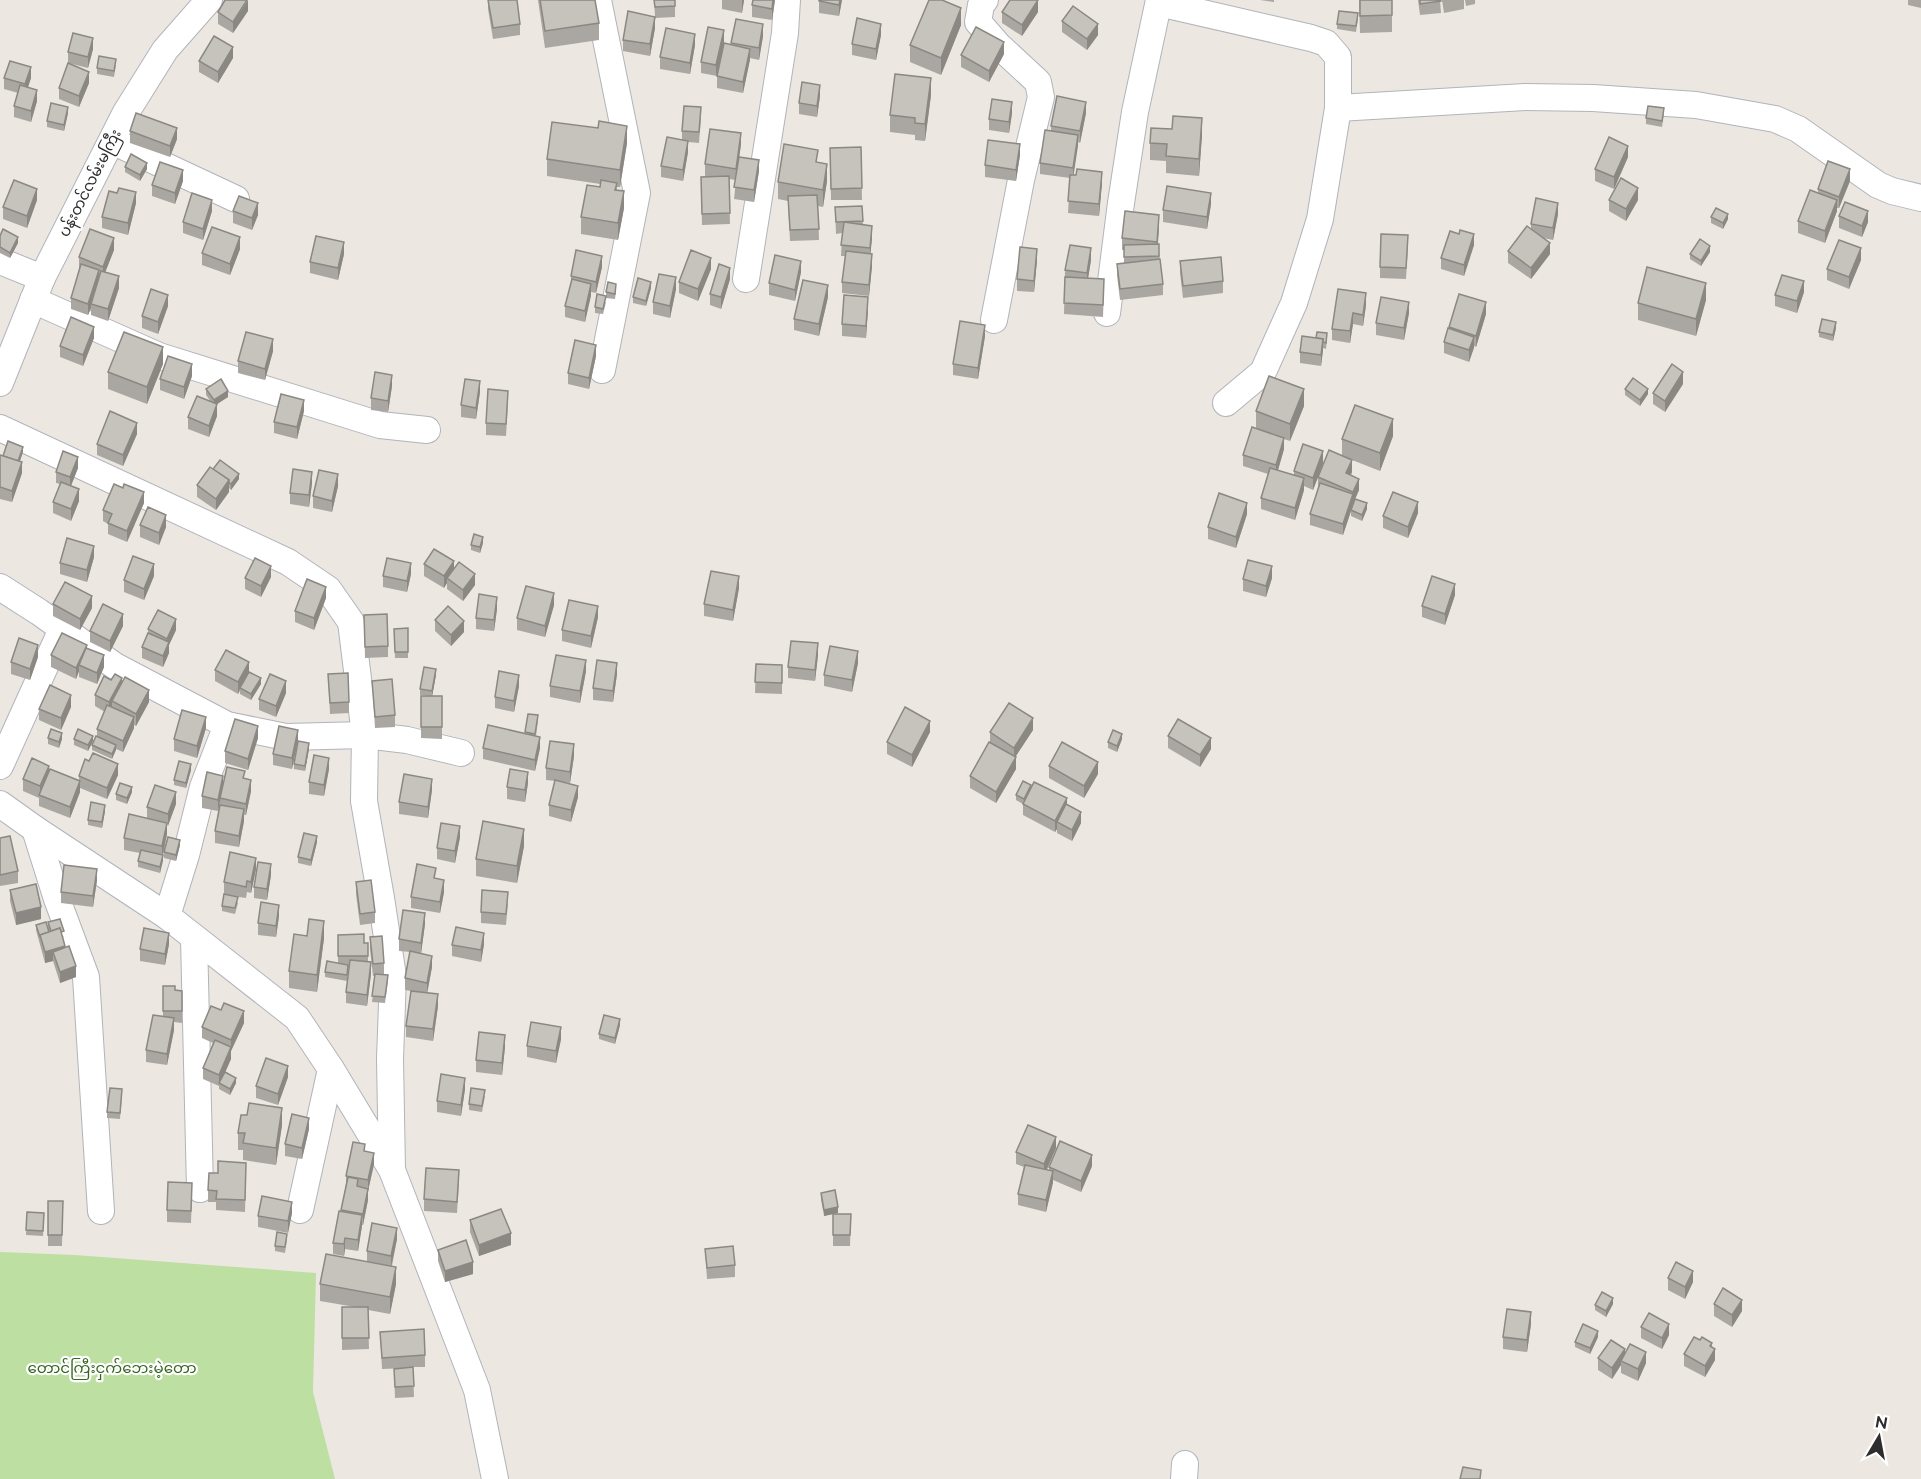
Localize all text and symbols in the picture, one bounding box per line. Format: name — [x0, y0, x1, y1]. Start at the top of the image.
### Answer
street label: ပန်းတင်လမ်းမကြီး — [54, 126, 128, 241]
park label: တောင်ကြီးငှက်ဘေးမဲ့တော — [27, 1358, 197, 1380]
north arrow — [1849, 1407, 1909, 1467]
text: N — [1874, 1412, 1889, 1433]

